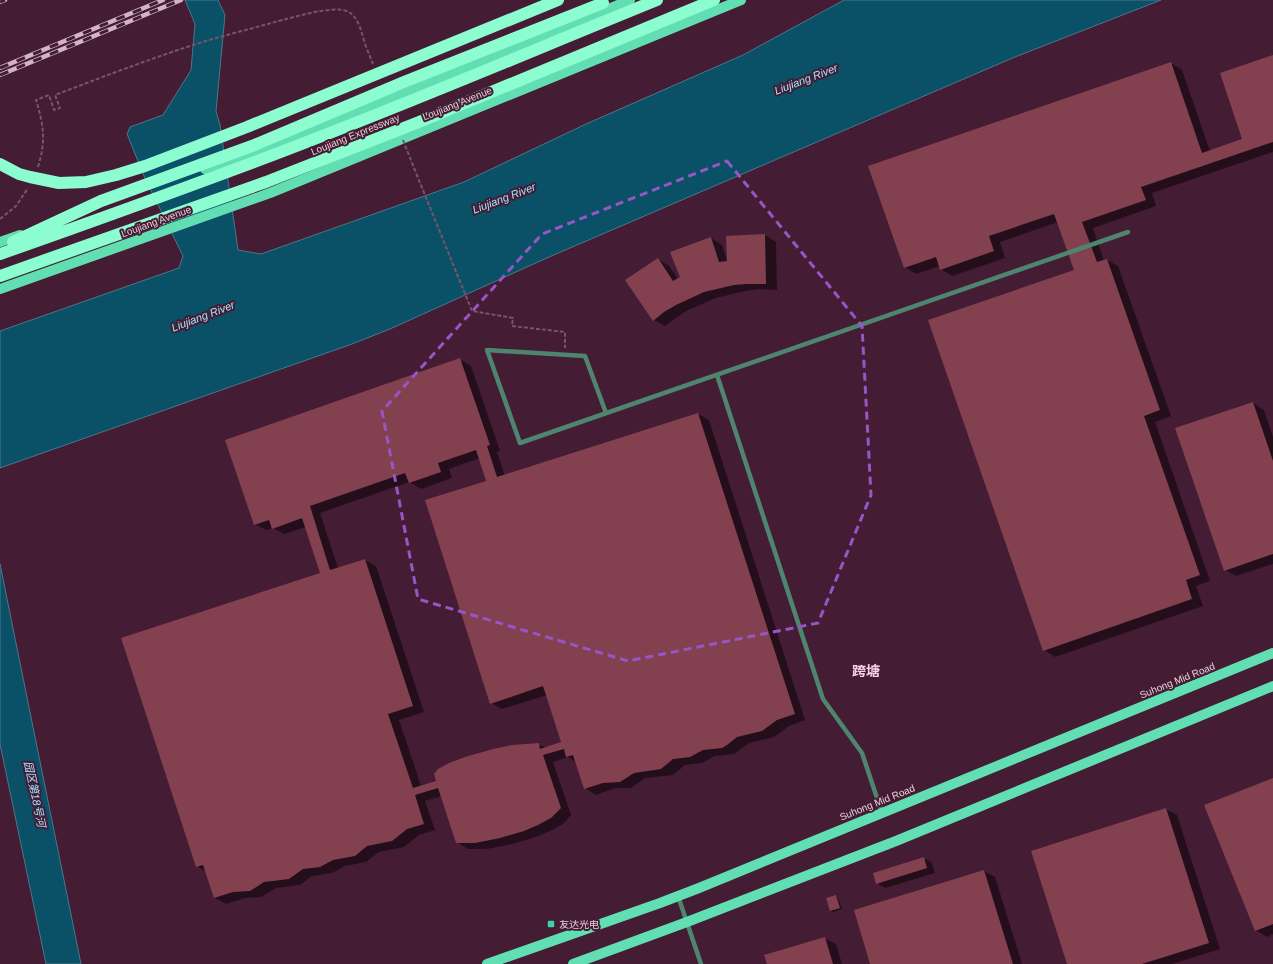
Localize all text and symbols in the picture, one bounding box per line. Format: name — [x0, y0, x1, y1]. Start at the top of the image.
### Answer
water label: Liujiang River — [773, 61, 841, 97]
street label: Loujiang Avenue — [421, 84, 494, 122]
street label: Loujiang Expressway — [309, 112, 401, 157]
water label: Liujiang River — [471, 180, 539, 216]
street label: Loujiang Avenue — [120, 204, 193, 239]
water label: Liujiang River — [170, 298, 238, 334]
street label: Suhong Mid Road — [1138, 660, 1216, 701]
district label: 跨塘 — [852, 663, 880, 679]
water label: 园区第18号河 — [22, 760, 48, 830]
street label: Suhong Mid Road — [838, 782, 916, 823]
marker: 友达光电 — [546, 919, 556, 929]
place label: 友达光电 — [559, 919, 599, 930]

